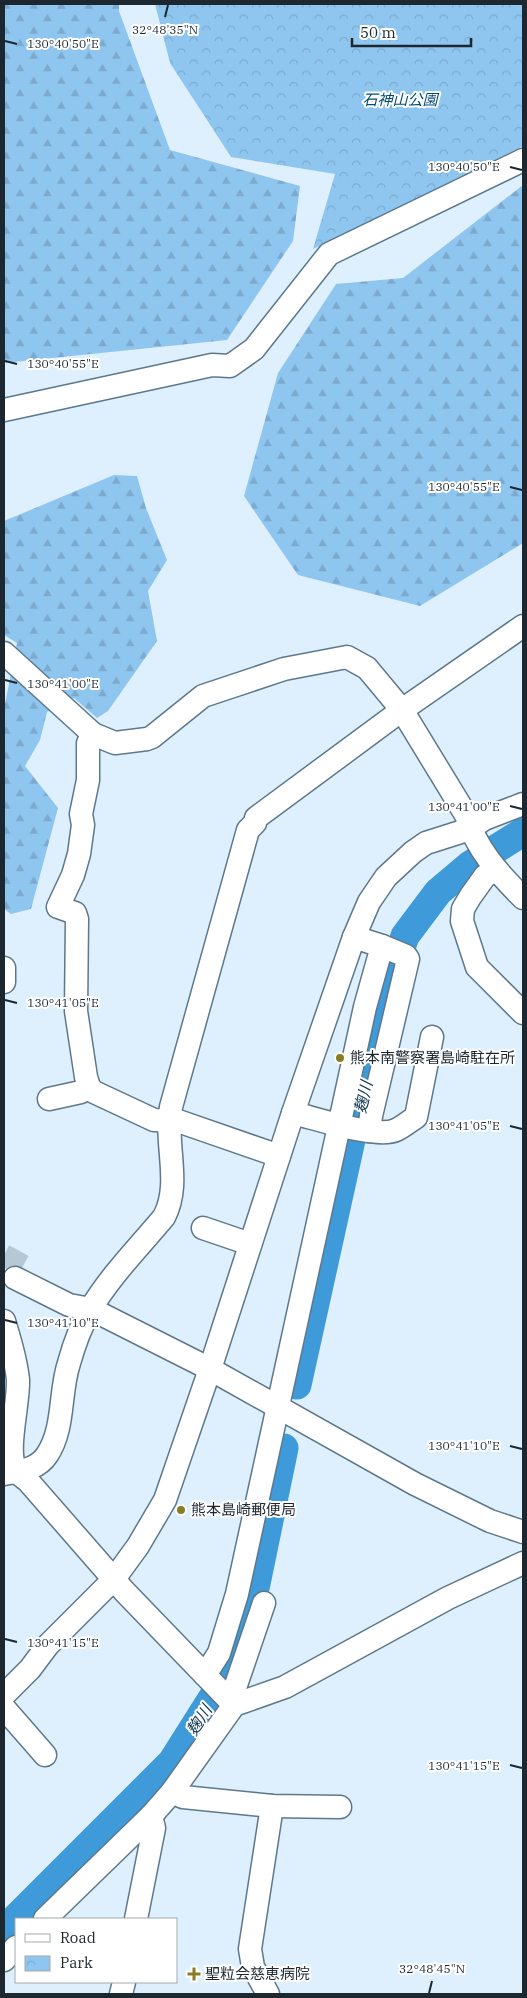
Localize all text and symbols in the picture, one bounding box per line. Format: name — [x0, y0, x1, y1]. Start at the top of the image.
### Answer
scale bar — [352, 15, 471, 47]
text: 32°48'35"N — [132, 22, 198, 37]
text: 50 m — [360, 23, 396, 42]
text: 130°40'50"E — [27, 36, 99, 51]
park label: 石神山公園 — [362, 90, 439, 109]
text: 130°40'50"E — [428, 159, 500, 174]
text: 130°40'55"E — [27, 356, 99, 371]
text: 130°40'55"E — [428, 479, 500, 494]
text: 130°41'00"E — [27, 676, 99, 691]
text: 130°41'00"E — [428, 799, 500, 814]
text: 130°41'05"E — [27, 995, 99, 1010]
place label: 熊本南警察署島崎駐在所 — [350, 1048, 515, 1067]
marker: 熊本南警察署島崎駐在所 — [334, 1052, 346, 1064]
water label: 麹川 — [350, 1077, 377, 1115]
text: 130°41'05"E — [428, 1118, 500, 1133]
text: 130°41'10"E — [27, 1315, 99, 1330]
text: 130°41'10"E — [428, 1438, 500, 1453]
place label: 熊本島崎郵便局 — [191, 1500, 296, 1519]
marker: 熊本島崎郵便局 — [175, 1504, 187, 1516]
text: 130°41'15"E — [27, 1635, 99, 1650]
water label: 麹川 — [182, 1699, 217, 1739]
text: 130°41'15"E — [428, 1758, 500, 1773]
legend — [15, 1918, 178, 1983]
text: Road — [60, 1928, 96, 1947]
text: Park — [60, 1953, 93, 1972]
text: 32°48'45"N — [399, 1961, 465, 1976]
place label: 聖粒会慈恵病院 — [205, 1964, 310, 1983]
marker: 聖粒会慈恵病院 — [187, 1967, 201, 1981]

